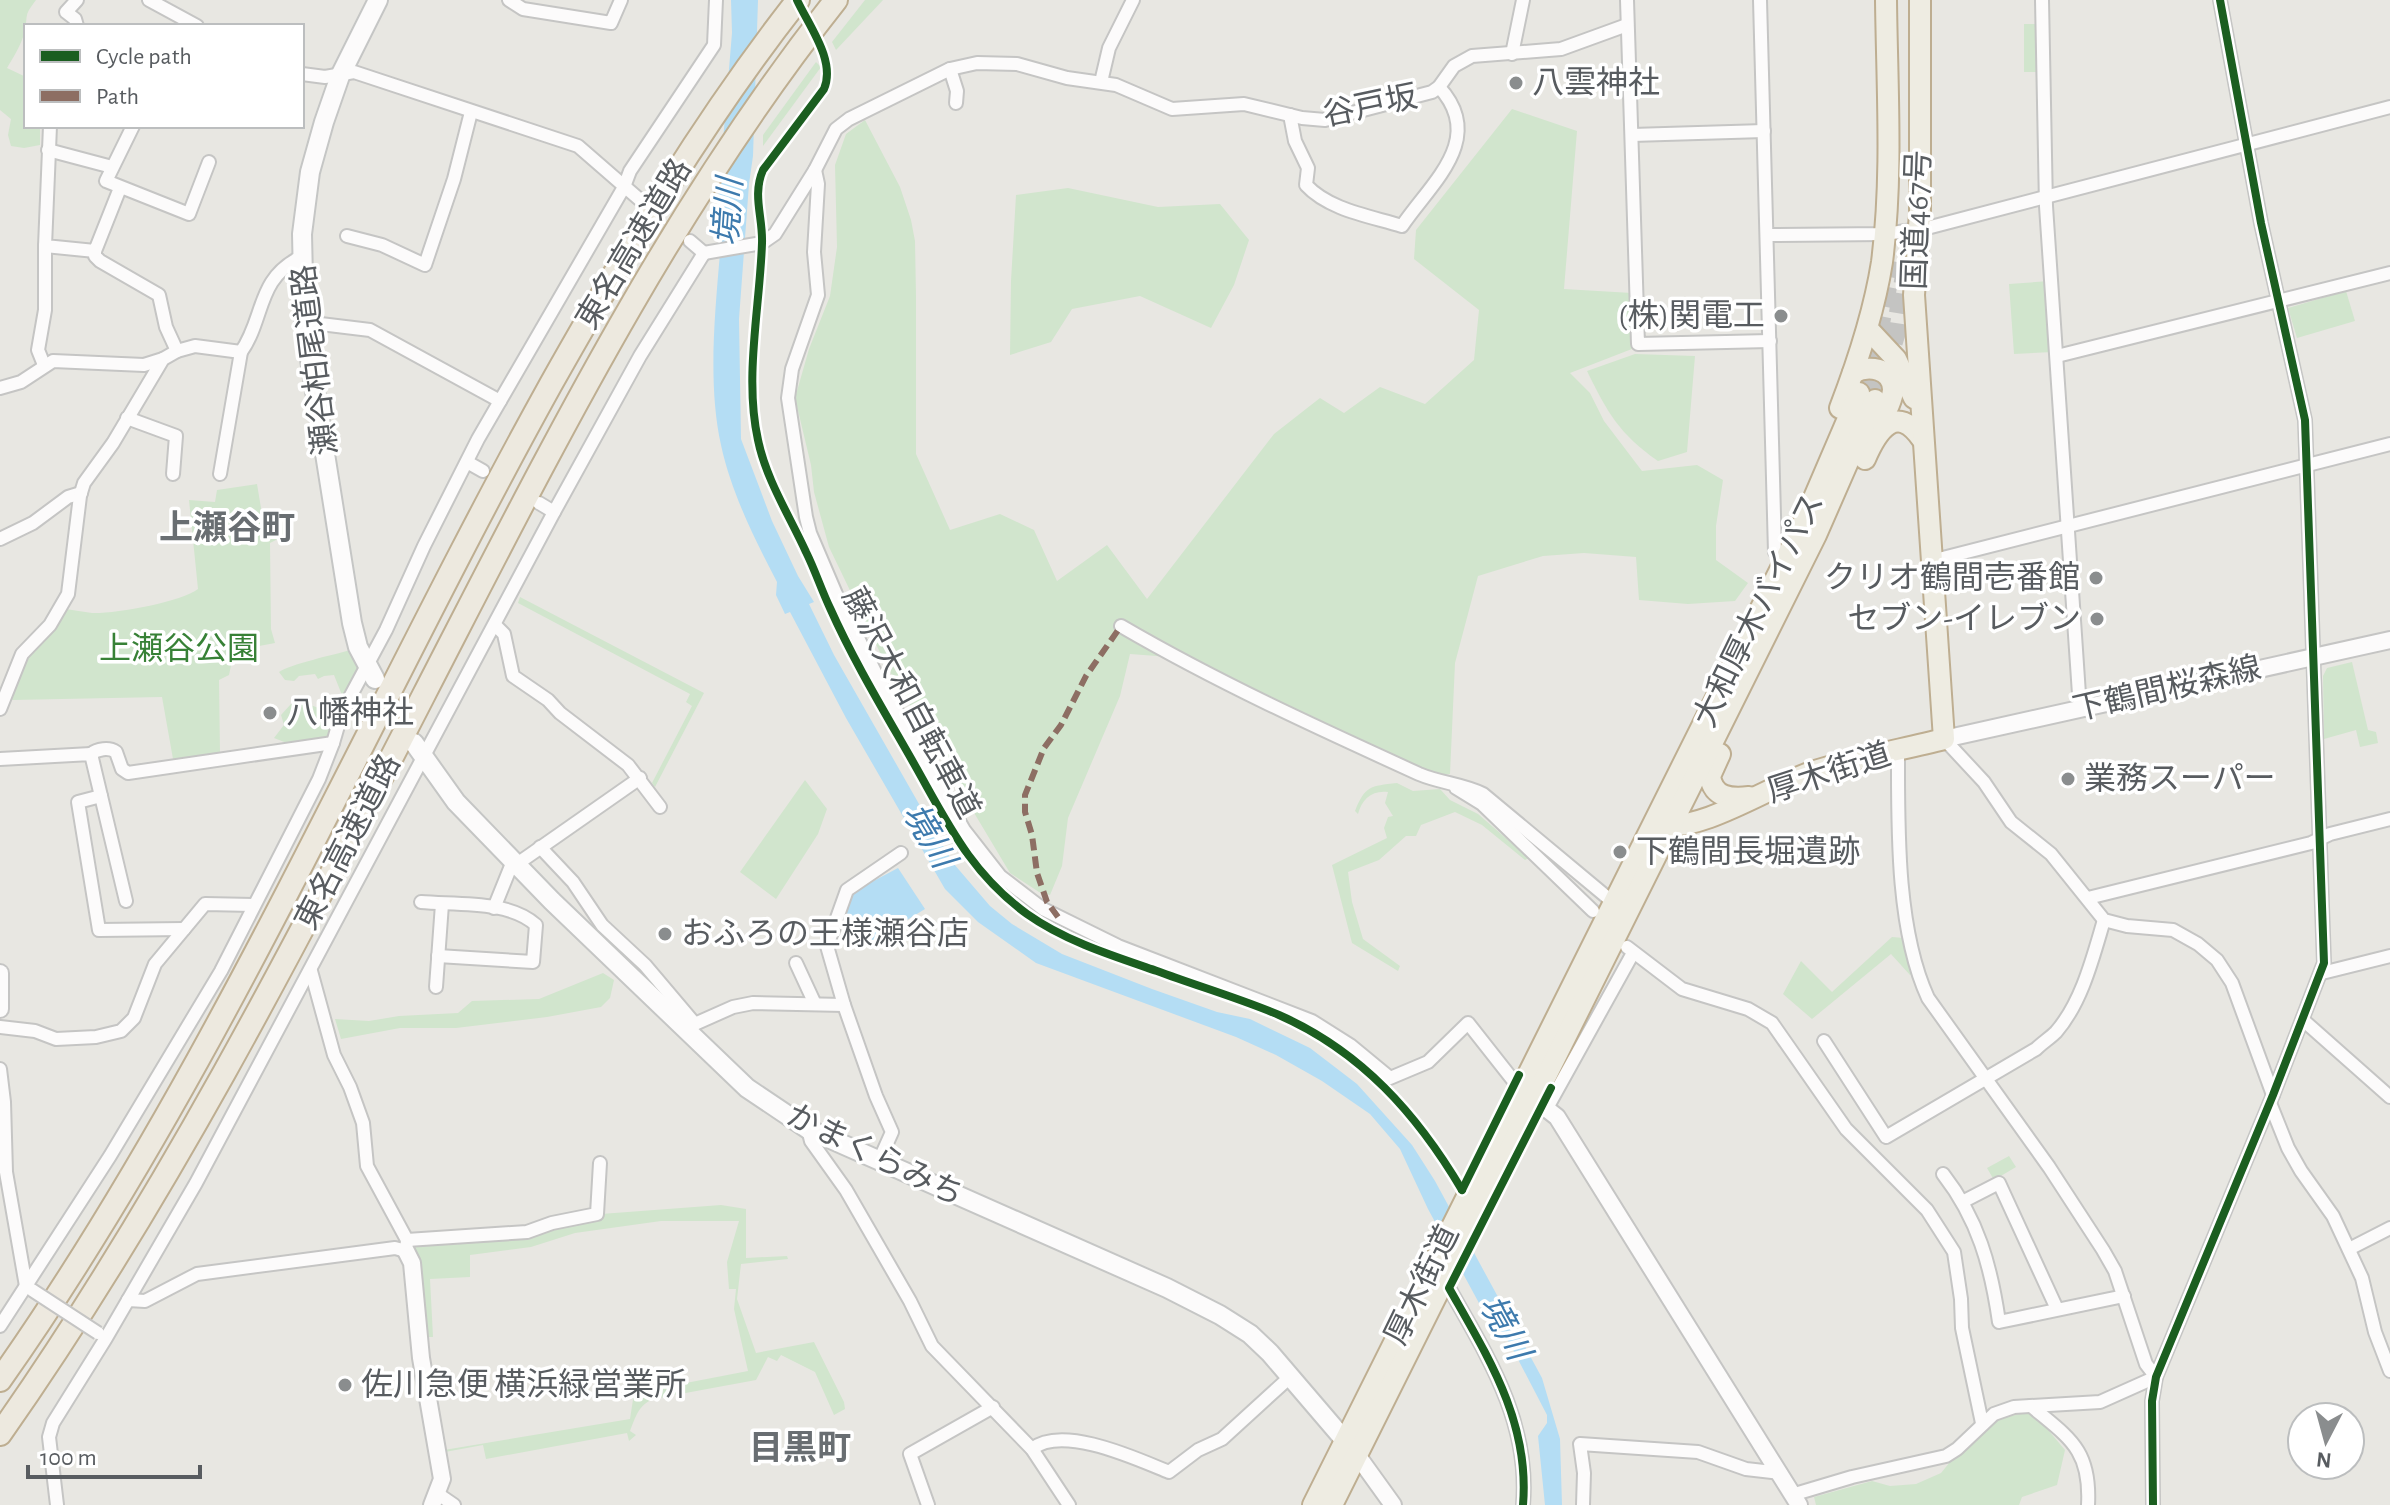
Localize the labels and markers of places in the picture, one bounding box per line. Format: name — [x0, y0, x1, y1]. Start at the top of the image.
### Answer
place label: 八雲神社 — [1532, 66, 1660, 99]
marker: 八雲神社 — [1507, 74, 1525, 92]
place label: (株)関電工 — [1618, 299, 1765, 332]
marker: (株)関電工 — [1772, 307, 1790, 325]
place label: クリオ鶴間壱番館 — [1824, 561, 2080, 594]
marker: クリオ鶴間壱番館 — [2087, 569, 2105, 587]
place label: セブン-イレブン — [1847, 601, 2081, 635]
marker: セブン-イレブン — [2088, 610, 2106, 628]
place label: 八幡神社 — [286, 696, 414, 729]
marker: 八幡神社 — [261, 704, 279, 722]
place label: 業務スーパー — [2084, 762, 2276, 795]
marker: 業務スーパー — [2059, 770, 2077, 788]
place label: 下鶴間長堀遺跡 — [1636, 835, 1860, 868]
marker: 下鶴間長堀遺跡 — [1611, 843, 1629, 861]
place label: おふろの王様瀬谷店 — [681, 916, 969, 950]
marker: おふろの王様瀬谷店 — [656, 925, 674, 943]
place label: 佐川急便 横浜緑営業所 — [361, 1367, 686, 1401]
marker: 佐川急便 横浜緑営業所 — [336, 1376, 354, 1394]

